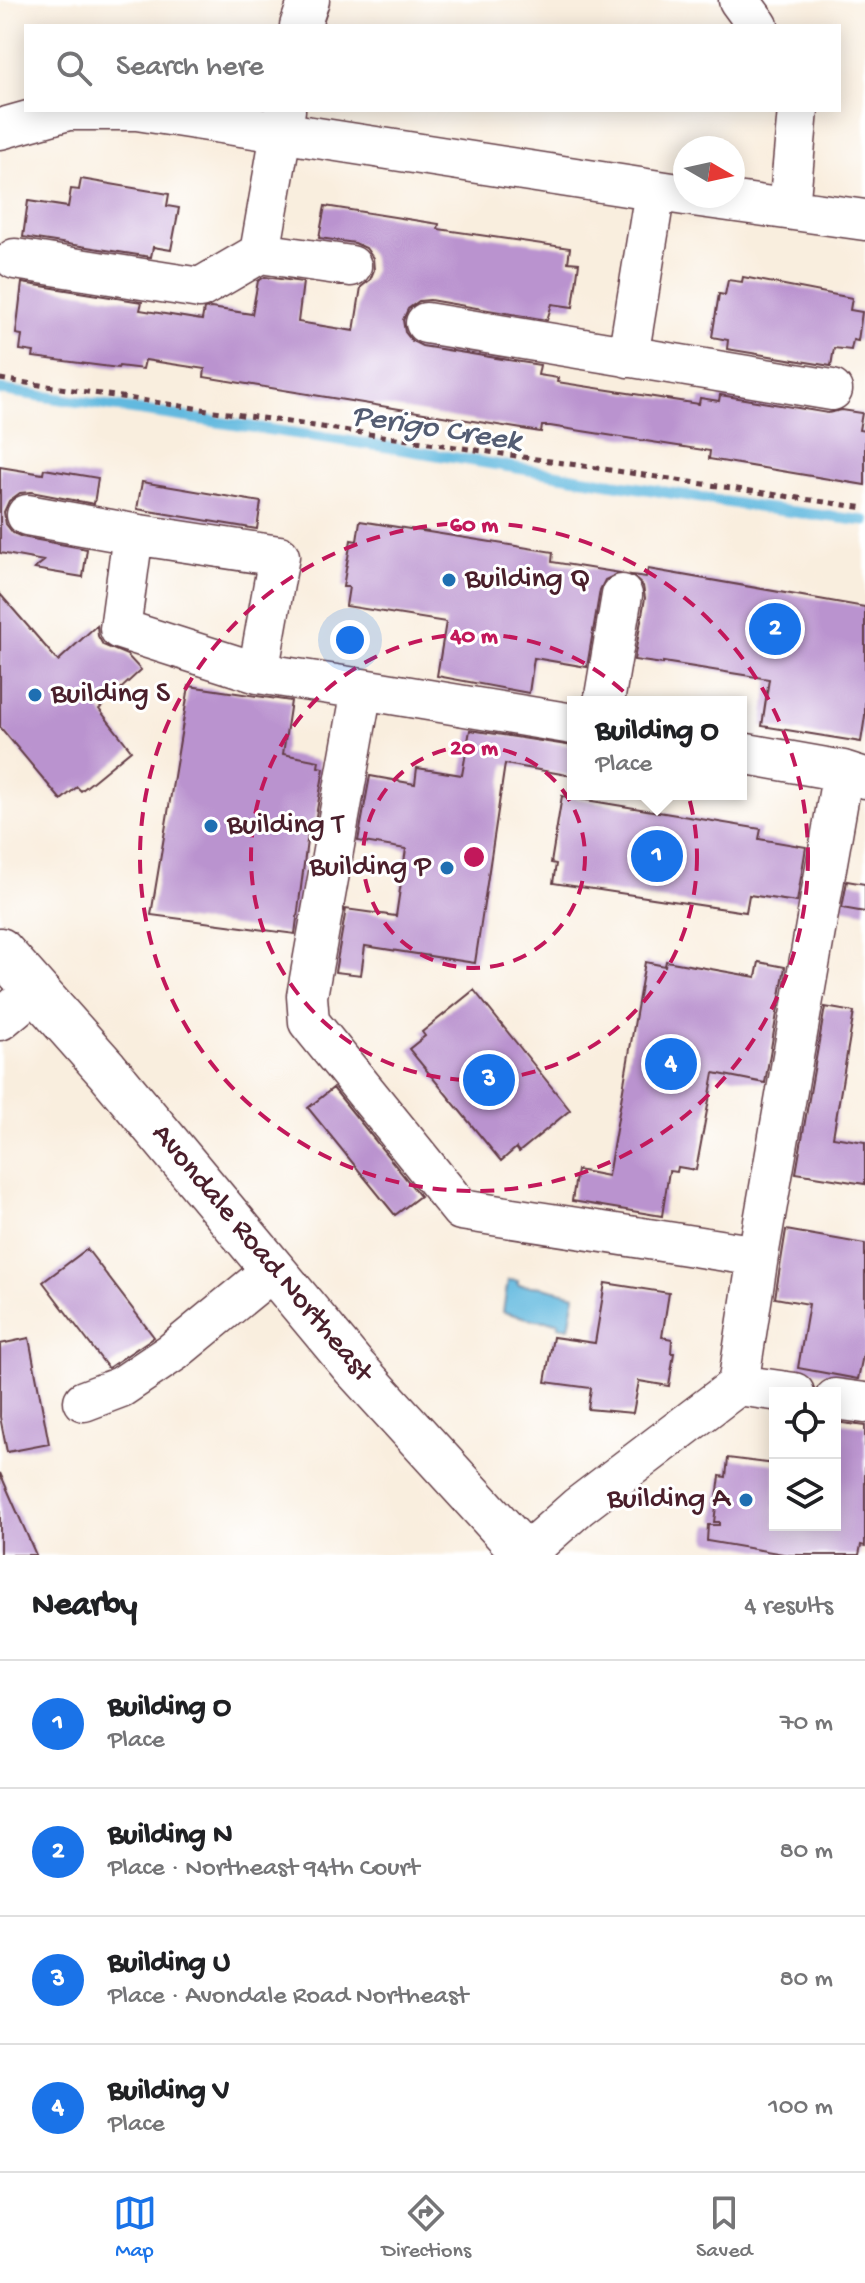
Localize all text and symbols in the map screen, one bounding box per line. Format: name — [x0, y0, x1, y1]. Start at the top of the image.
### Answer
search box — [24, 24, 841, 112]
icon: search — [52, 46, 96, 90]
text: Search here — [116, 51, 264, 86]
north arrow — [673, 136, 745, 208]
water label: Perigo Creek — [349, 398, 526, 463]
text: 60 m — [450, 512, 498, 541]
place label: Building Q — [464, 563, 590, 598]
marker: Building Q — [440, 571, 458, 589]
pin: 2 — [749, 599, 801, 659]
your location — [330, 620, 370, 660]
text: 40 m — [449, 623, 498, 652]
place label: Building S — [50, 678, 170, 713]
marker: Building S — [26, 686, 44, 704]
popup — [567, 696, 747, 800]
text: Building O — [595, 715, 719, 750]
text: 20 m — [450, 735, 498, 764]
text: Place — [595, 750, 652, 781]
place label: Building T — [226, 809, 345, 844]
marker: Building T — [202, 817, 220, 835]
pin: 1 — [631, 826, 683, 886]
centre of rings — [460, 843, 488, 871]
place label: Building P — [308, 851, 431, 886]
marker: Building P — [438, 859, 456, 877]
pin: 4 — [645, 1034, 697, 1094]
pin: 3 — [463, 1050, 515, 1110]
street label: Avondale Road Northeast — [143, 1118, 381, 1392]
map controls — [769, 1387, 841, 1531]
button: locate — [769, 1387, 841, 1459]
button: layers — [769, 1459, 841, 1531]
place label: Building A — [606, 1483, 731, 1518]
marker: Building A — [737, 1491, 755, 1509]
text: Nearby — [32, 1587, 137, 1627]
text: 4 results — [744, 1592, 833, 1623]
text: Building O — [108, 1691, 231, 1726]
text: 1 — [53, 1709, 63, 1740]
text: 70 m — [780, 1709, 833, 1740]
text: Place — [108, 1726, 165, 1757]
text: Building N — [108, 1819, 233, 1854]
text: 2 — [52, 1837, 64, 1868]
text: 80 m — [779, 1837, 833, 1868]
text: Place · Northeast 94th Court — [108, 1854, 419, 1885]
text: Building U — [108, 1947, 230, 1982]
text: 3 — [51, 1965, 65, 1996]
text: 80 m — [779, 1965, 833, 1996]
text: Place · Avondale Road Northeast — [108, 1982, 468, 2013]
text: Building V — [108, 2075, 230, 2110]
text: 4 — [52, 2093, 64, 2124]
text: 100 m — [768, 2093, 833, 2124]
text: Place — [108, 2110, 165, 2141]
tab: Map — [113, 2191, 157, 2265]
tab: Directions — [382, 2191, 471, 2265]
tab: Saved — [696, 2191, 752, 2265]

